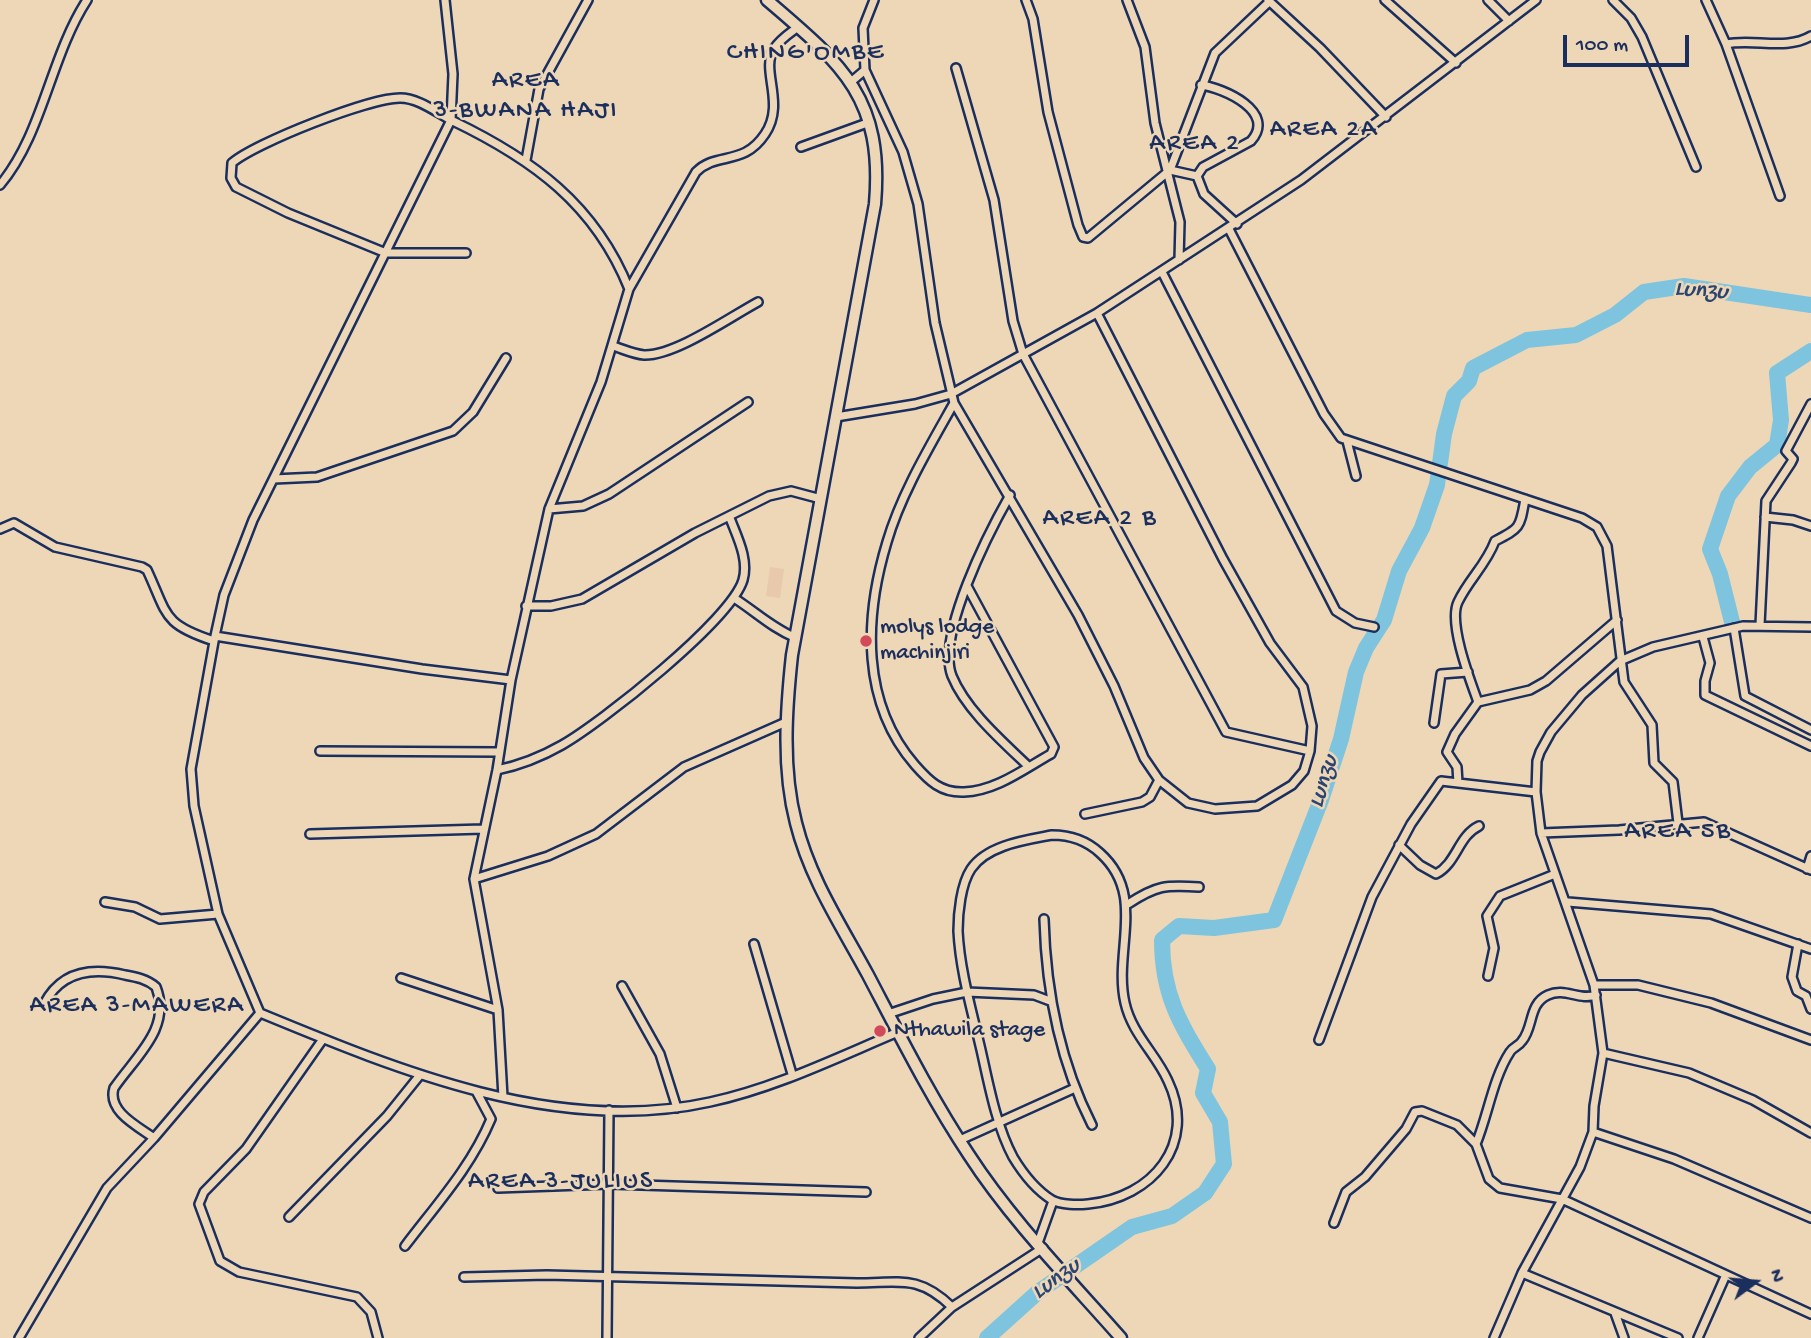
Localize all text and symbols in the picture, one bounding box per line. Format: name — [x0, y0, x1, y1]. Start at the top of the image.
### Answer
scale bar — [1566, 21, 1692, 65]
text: 100 m — [1576, 34, 1628, 59]
district label: CHING'OMBE — [728, 38, 884, 70]
district label: AREA 3-BWANA HAJI — [435, 66, 617, 128]
district label: AREA 2A — [1271, 115, 1377, 147]
district label: AREA 2 — [1150, 129, 1240, 161]
water label: Lunzu — [1673, 276, 1729, 308]
district label: AREA 2 B — [1044, 504, 1156, 536]
place label: molys lodge machinjiri — [880, 614, 994, 668]
marker: molys lodge machinjiri — [858, 633, 874, 649]
water label: Lunzu — [1303, 752, 1347, 812]
district label: AREA 5B — [1625, 817, 1731, 849]
district label: AREA 3-MAWERA — [31, 991, 243, 1023]
place label: Nthawila stage — [894, 1017, 1045, 1045]
marker: Nthawila stage — [872, 1023, 888, 1039]
district label: AREA 3-JULIUS — [470, 1167, 652, 1199]
north arrow — [1720, 1247, 1790, 1317]
water label: Lunzu — [1027, 1253, 1087, 1307]
text: N — [1763, 1267, 1788, 1285]

